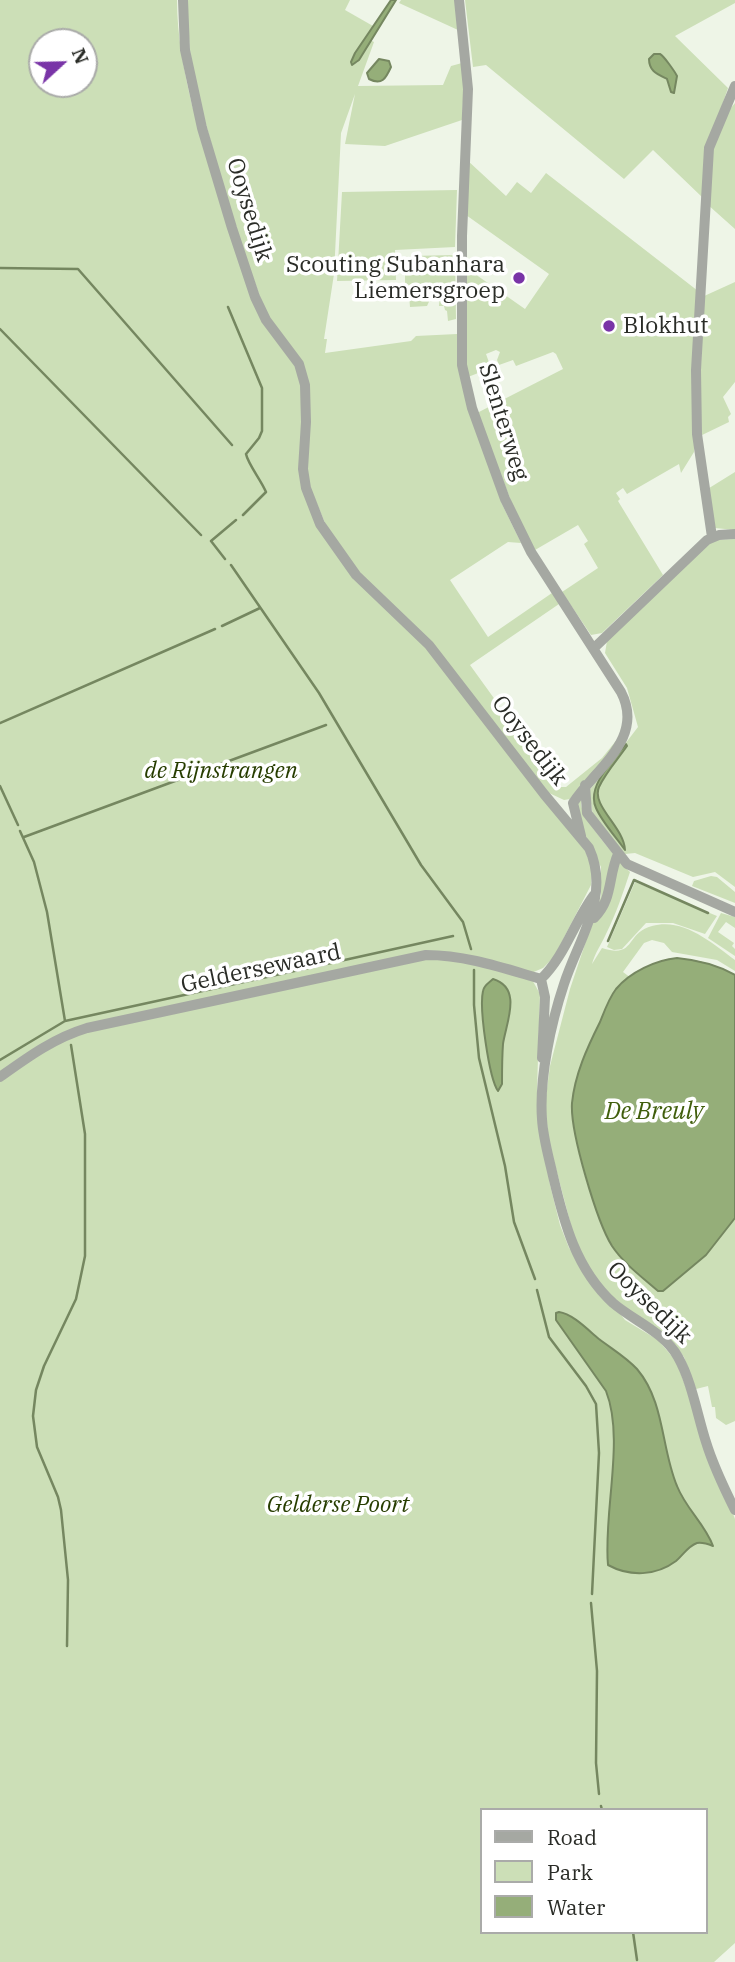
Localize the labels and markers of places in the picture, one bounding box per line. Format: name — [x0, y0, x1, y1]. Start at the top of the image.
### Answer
place label: Scouting Subanhara Liemersgroep — [286, 251, 505, 305]
marker: Scouting Subanhara Liemersgroep — [511, 270, 527, 286]
place label: Blokhut — [623, 312, 708, 340]
marker: Blokhut — [601, 318, 617, 334]

